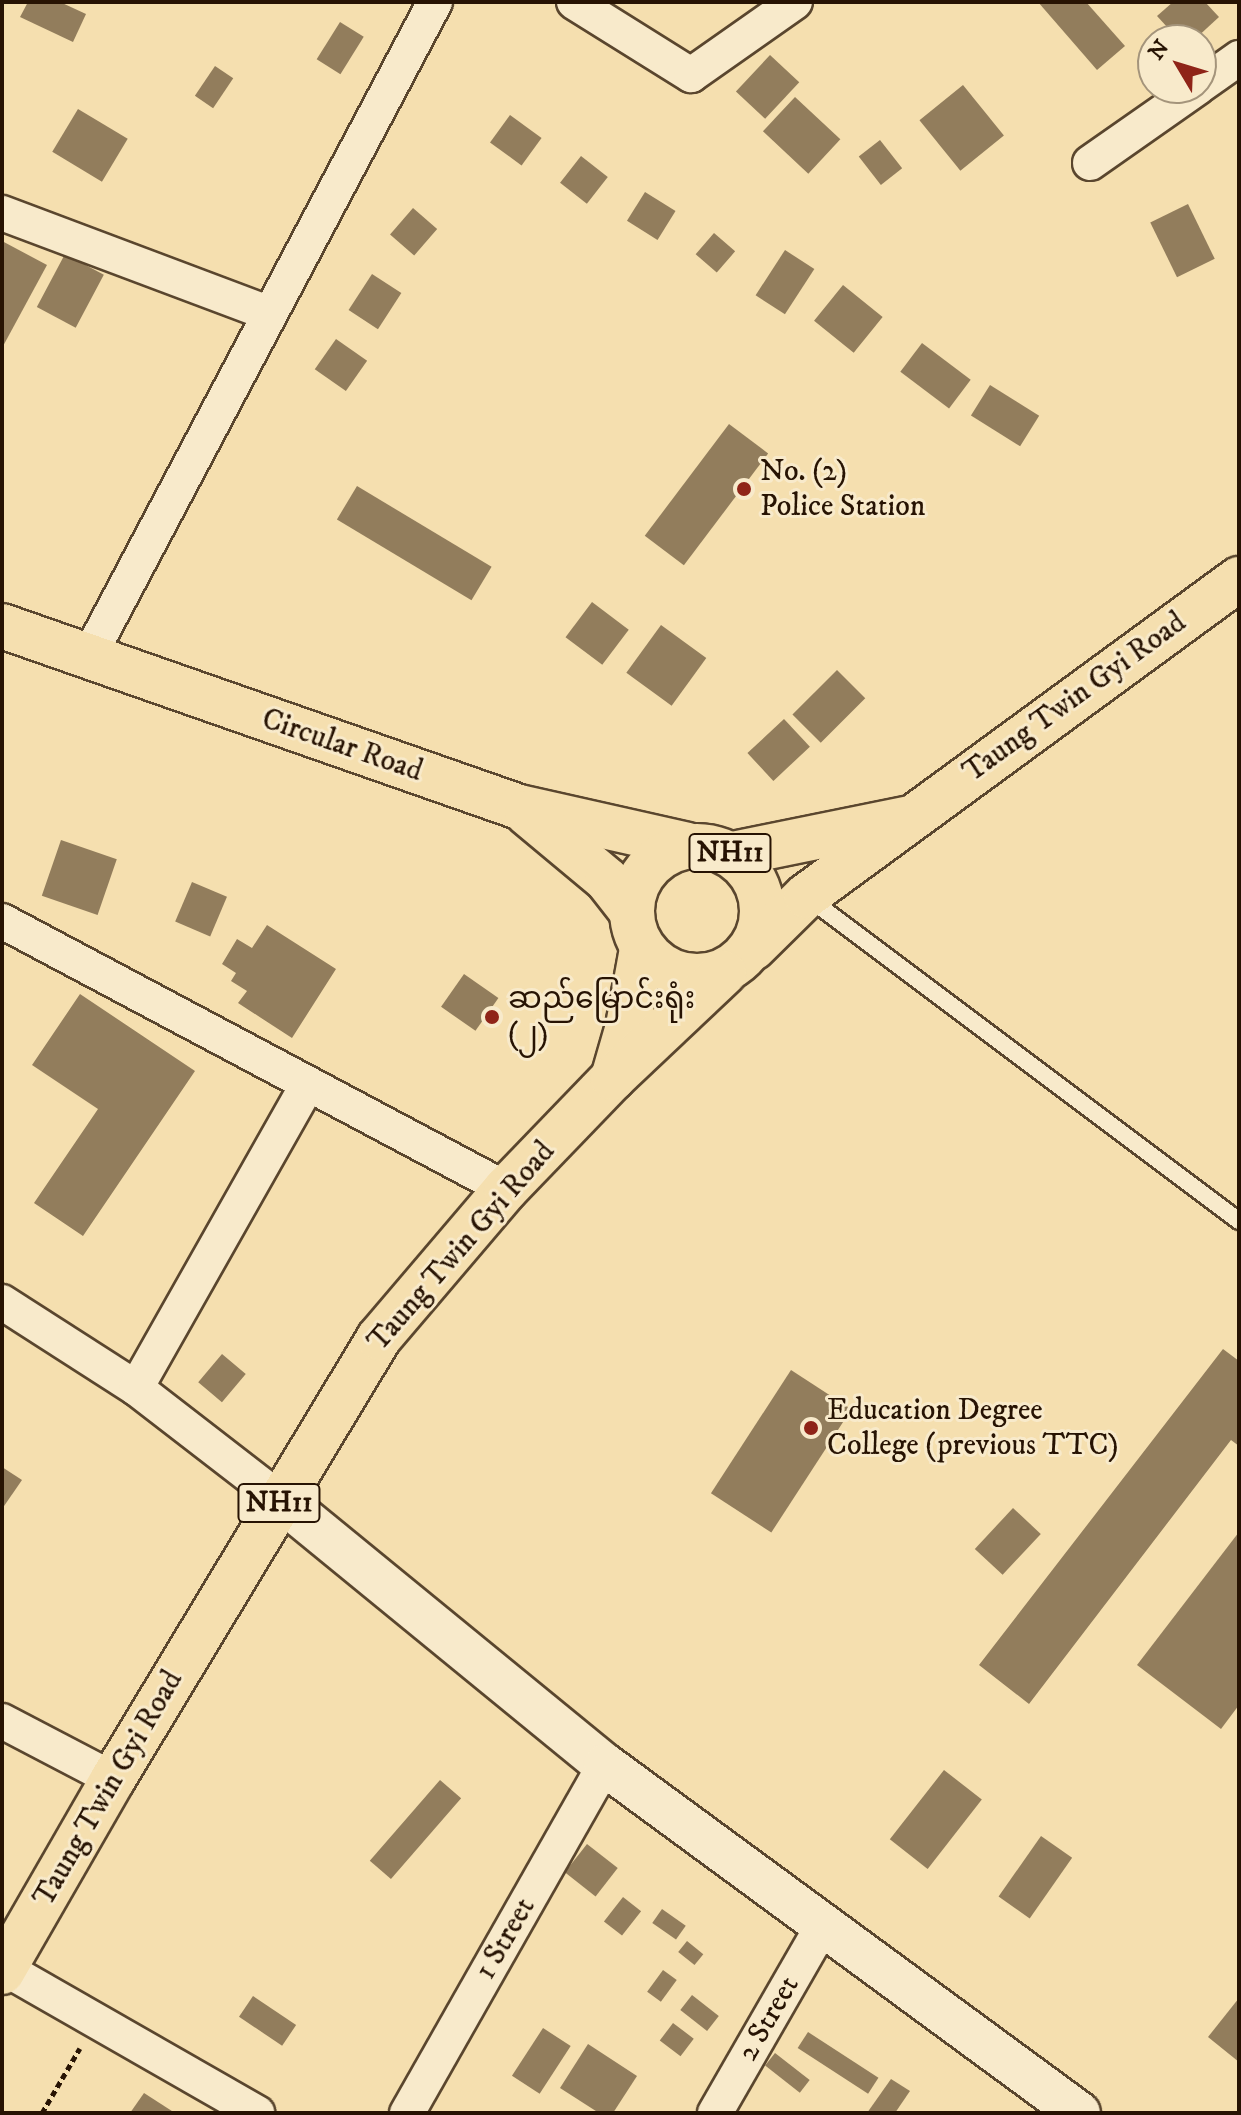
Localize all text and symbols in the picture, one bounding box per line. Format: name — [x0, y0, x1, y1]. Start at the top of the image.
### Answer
north arrow — [1137, 24, 1217, 104]
text: N — [1143, 35, 1175, 66]
place label: No. (2) Police Station — [760, 454, 926, 524]
marker: No. (2) Police Station — [735, 480, 753, 498]
street label: Taung Twin Gyi Road — [957, 605, 1193, 791]
street label: Circular Road — [257, 702, 427, 790]
road number: NH11 — [688, 829, 772, 877]
place label: ဆည်မြောင်းရုံး (၂) — [508, 982, 695, 1052]
marker: ဆည်မြောင်းရုံး (၂) — [483, 1008, 501, 1026]
street label: Taung Twin Gyi Road — [361, 1135, 563, 1359]
place label: Education Degree College (previous TTC) — [827, 1393, 1119, 1464]
marker: Education Degree College (previous TTC) — [802, 1419, 820, 1437]
road number: NH11 — [237, 1479, 321, 1527]
street label: Taung Twin Gyi Road — [27, 1665, 191, 1913]
street label: 1 Street — [468, 1892, 544, 1986]
street label: 2 Street — [730, 1970, 808, 2068]

